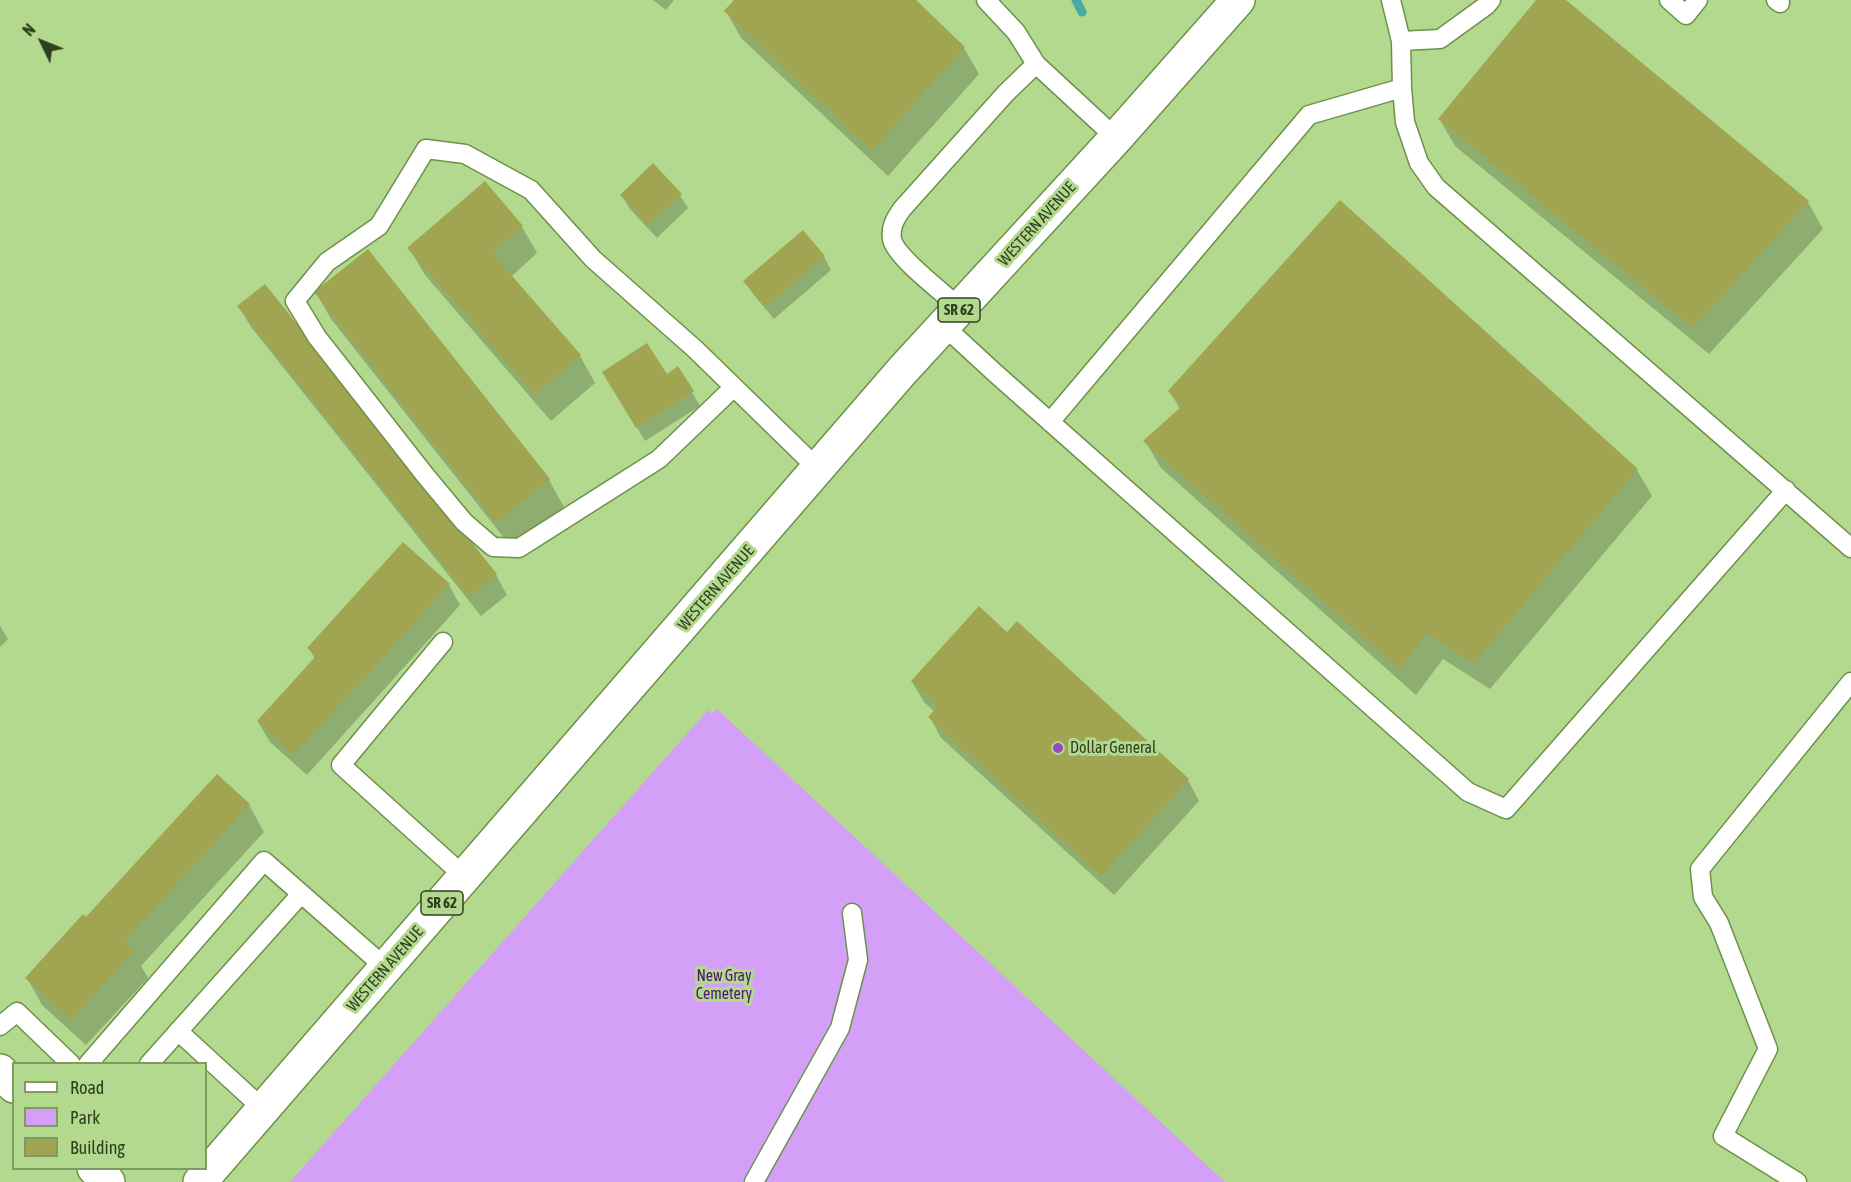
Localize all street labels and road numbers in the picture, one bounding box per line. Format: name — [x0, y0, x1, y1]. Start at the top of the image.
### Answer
street label: WESTERN AVENUE — [994, 178, 1080, 270]
road number: SR 62 — [938, 298, 980, 322]
street label: WESTERN AVENUE — [674, 542, 758, 634]
road number: SR 62 — [421, 891, 463, 915]
street label: WESTERN AVENUE — [343, 923, 427, 1015]

